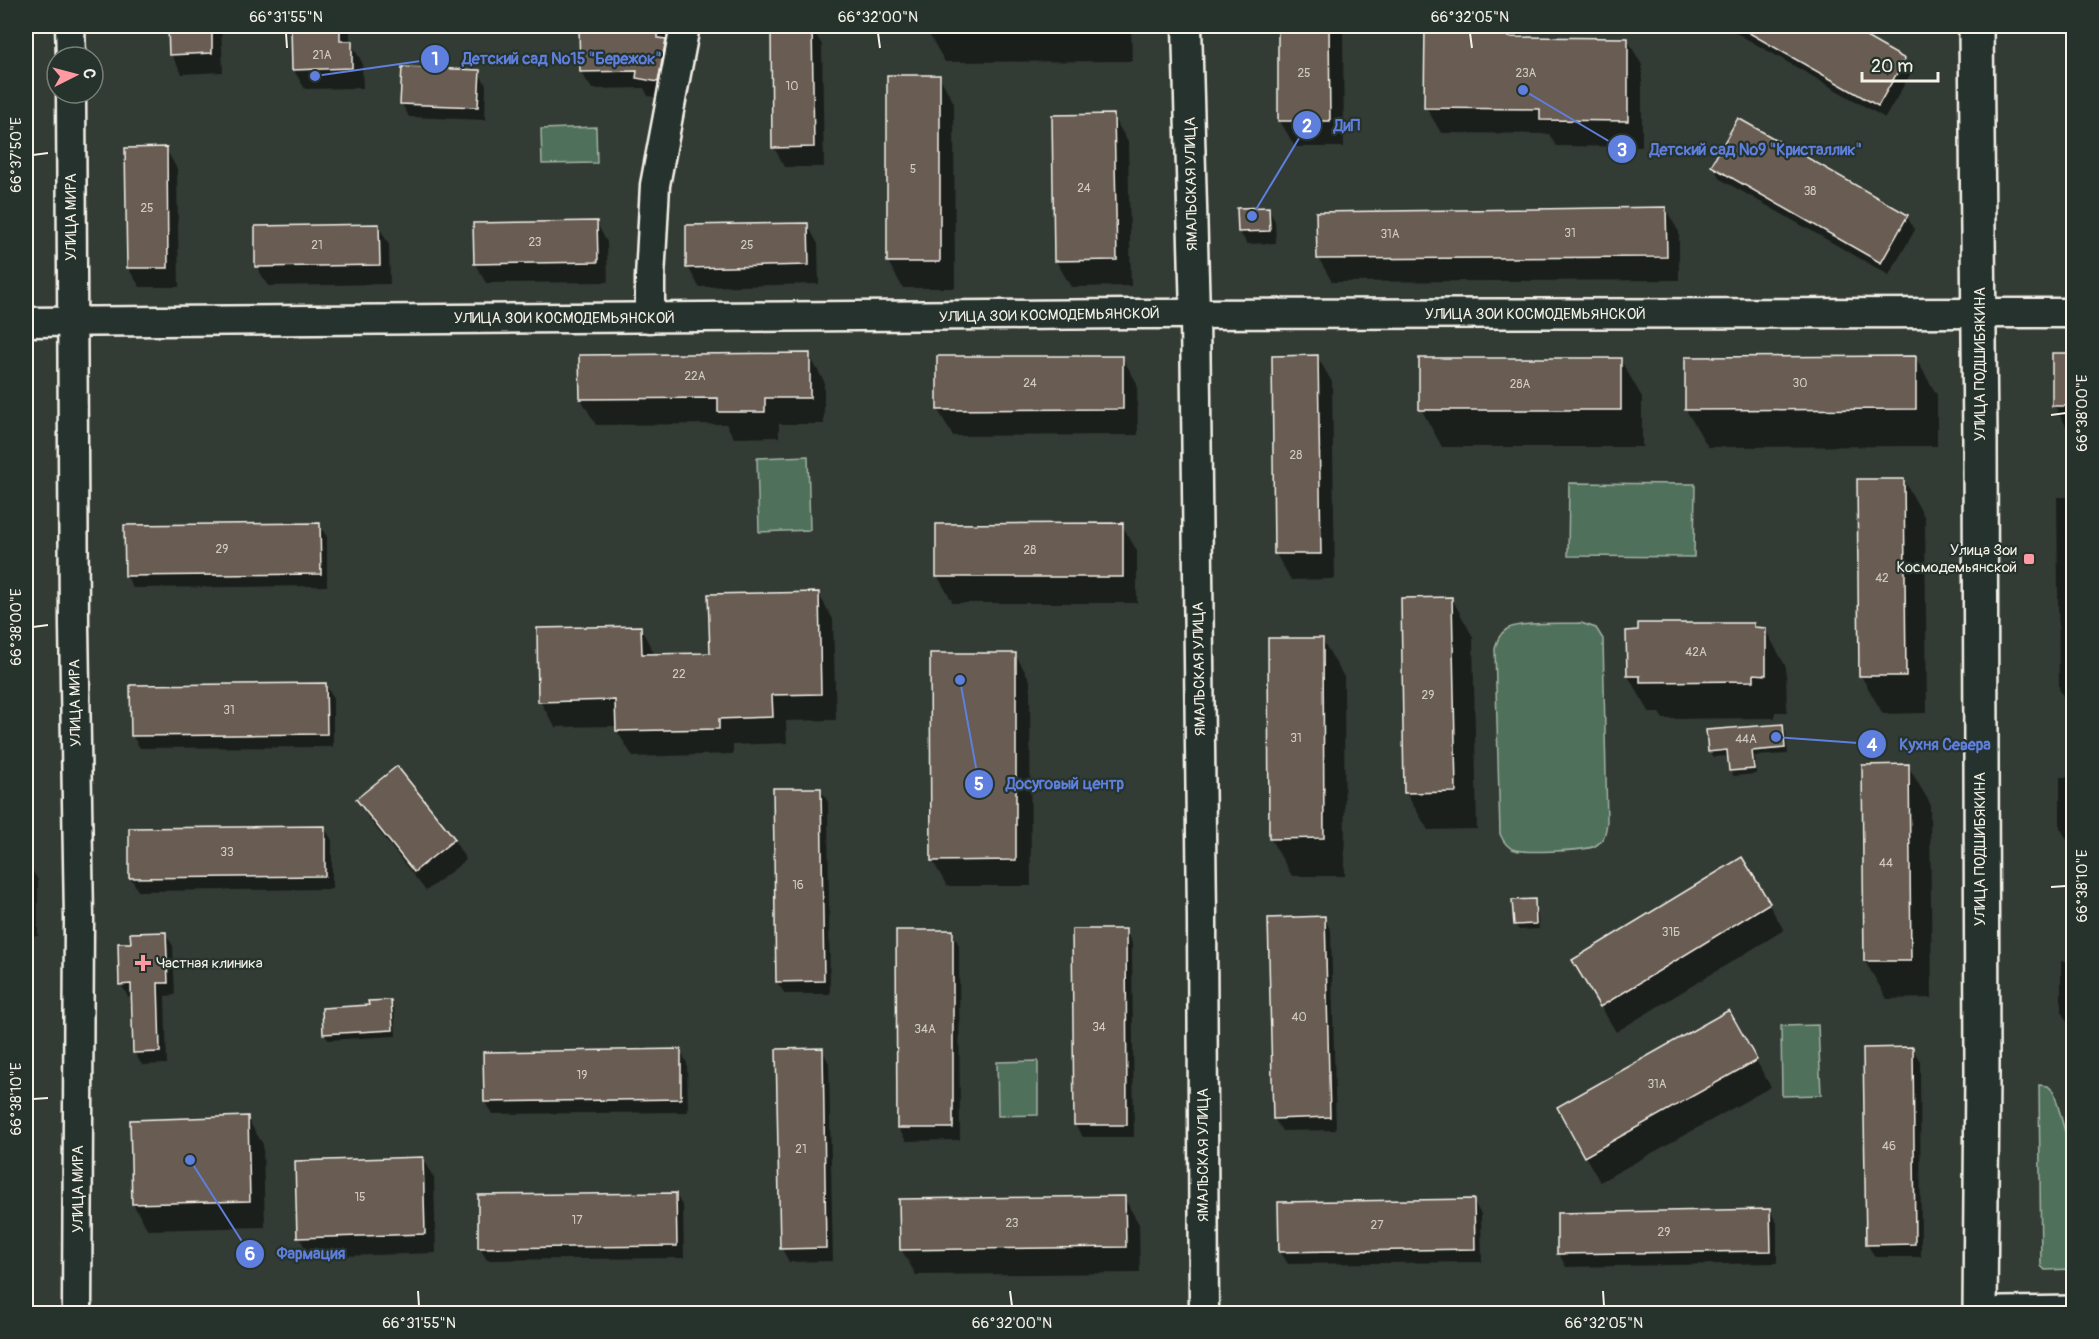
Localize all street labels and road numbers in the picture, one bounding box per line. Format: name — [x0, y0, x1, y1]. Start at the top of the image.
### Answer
street label: ЯМАЛЬСКАЯ УЛИЦА — [1181, 116, 1202, 251]
street label: УЛИЦА МИРА — [62, 173, 81, 261]
street label: УЛИЦА ПОДШИБЯКИНА — [1971, 287, 1990, 441]
street label: УЛИЦА ЗОИ КОСМОДЕМЬЯНСКОЙ — [939, 304, 1159, 327]
street label: УЛИЦА ЗОИ КОСМОДЕМЬЯНСКОЙ — [1425, 305, 1645, 324]
street label: УЛИЦА ЗОИ КОСМОДЕМЬЯНСКОЙ — [454, 309, 674, 328]
street label: ЯМАЛЬСКАЯ УЛИЦА — [1189, 601, 1210, 736]
street label: УЛИЦА МИРА — [65, 659, 86, 747]
street label: УЛИЦА ПОДШИБЯКИНА — [1971, 772, 1990, 926]
street label: ЯМАЛЬСКАЯ УЛИЦА — [1194, 1088, 1213, 1222]
street label: УЛИЦА МИРА — [69, 1145, 88, 1233]

